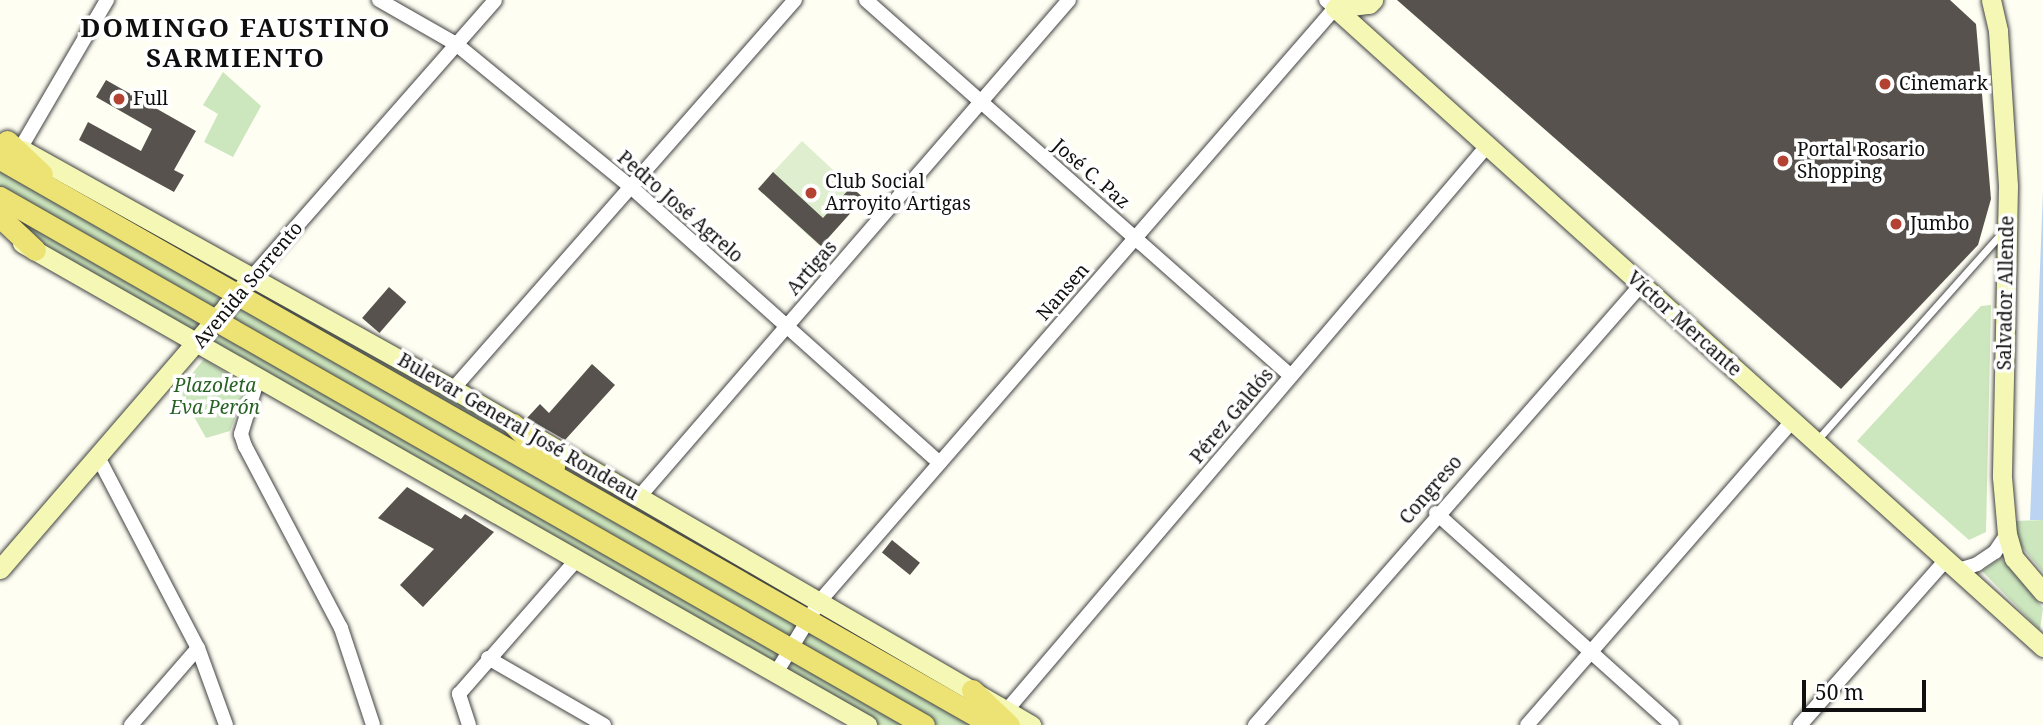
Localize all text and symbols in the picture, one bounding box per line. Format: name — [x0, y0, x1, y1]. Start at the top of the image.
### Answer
district label: DOMINGO FAUSTINO SARMIENTO — [82, 12, 390, 74]
place label: Cinemark — [1899, 73, 1988, 95]
marker: Cinemark — [1877, 76, 1893, 92]
place label: Full — [133, 88, 168, 110]
marker: Full — [111, 91, 127, 107]
street label: José C. Paz — [1048, 134, 1134, 214]
place label: Portal Rosario Shopping — [1797, 139, 1925, 183]
street label: Pedro José Agrelo — [613, 146, 747, 268]
marker: Portal Rosario Shopping — [1775, 153, 1791, 169]
place label: Club Social Arroyito Artigas — [825, 171, 971, 215]
marker: Club Social Arroyito Artigas — [803, 185, 819, 201]
place label: Jumbo — [1910, 213, 1969, 235]
marker: Jumbo — [1888, 216, 1904, 232]
street label: Salvador Allende — [1993, 216, 2019, 370]
street label: Avenida Sorrento — [188, 217, 308, 353]
street label: Artigas — [782, 236, 842, 300]
street label: Nansen — [1032, 259, 1094, 325]
street label: Víctor Mercante — [1622, 267, 1746, 381]
street label: Bulevar General José Rondeau — [394, 349, 642, 505]
street label: Pérez Galdós — [1186, 364, 1278, 468]
park label: Plazoleta Eva Perón — [170, 375, 260, 419]
street label: Congreso — [1395, 451, 1467, 529]
scale bar — [1805, 666, 1929, 710]
text: 50 m — [1815, 678, 1864, 706]

